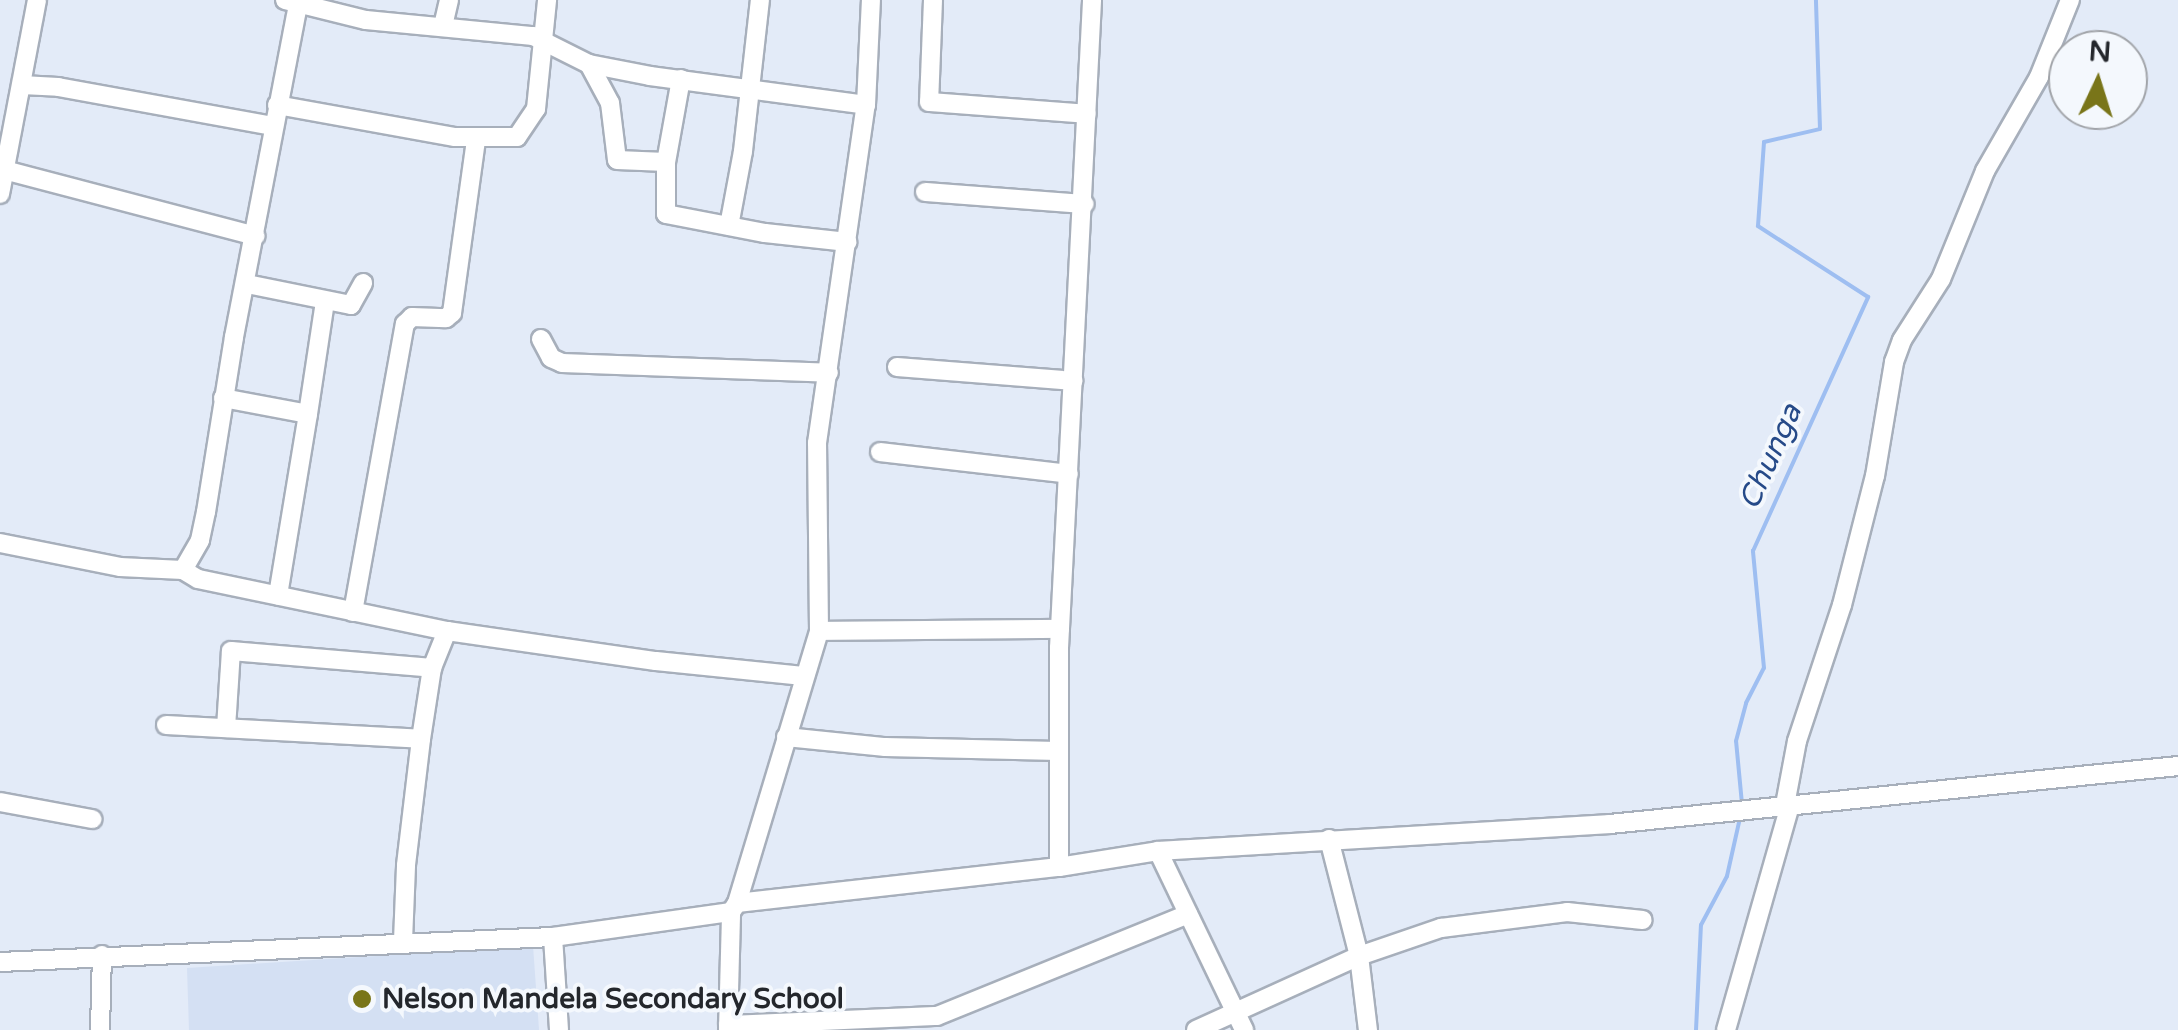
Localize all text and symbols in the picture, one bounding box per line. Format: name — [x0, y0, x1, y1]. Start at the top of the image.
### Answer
north arrow — [2048, 30, 2148, 130]
text: N — [2088, 34, 2112, 70]
water label: Chunga — [1732, 399, 1810, 515]
place label: Nelson Mandela Secondary School — [382, 982, 844, 1016]
marker: Nelson Mandela Secondary School — [351, 988, 373, 1010]

